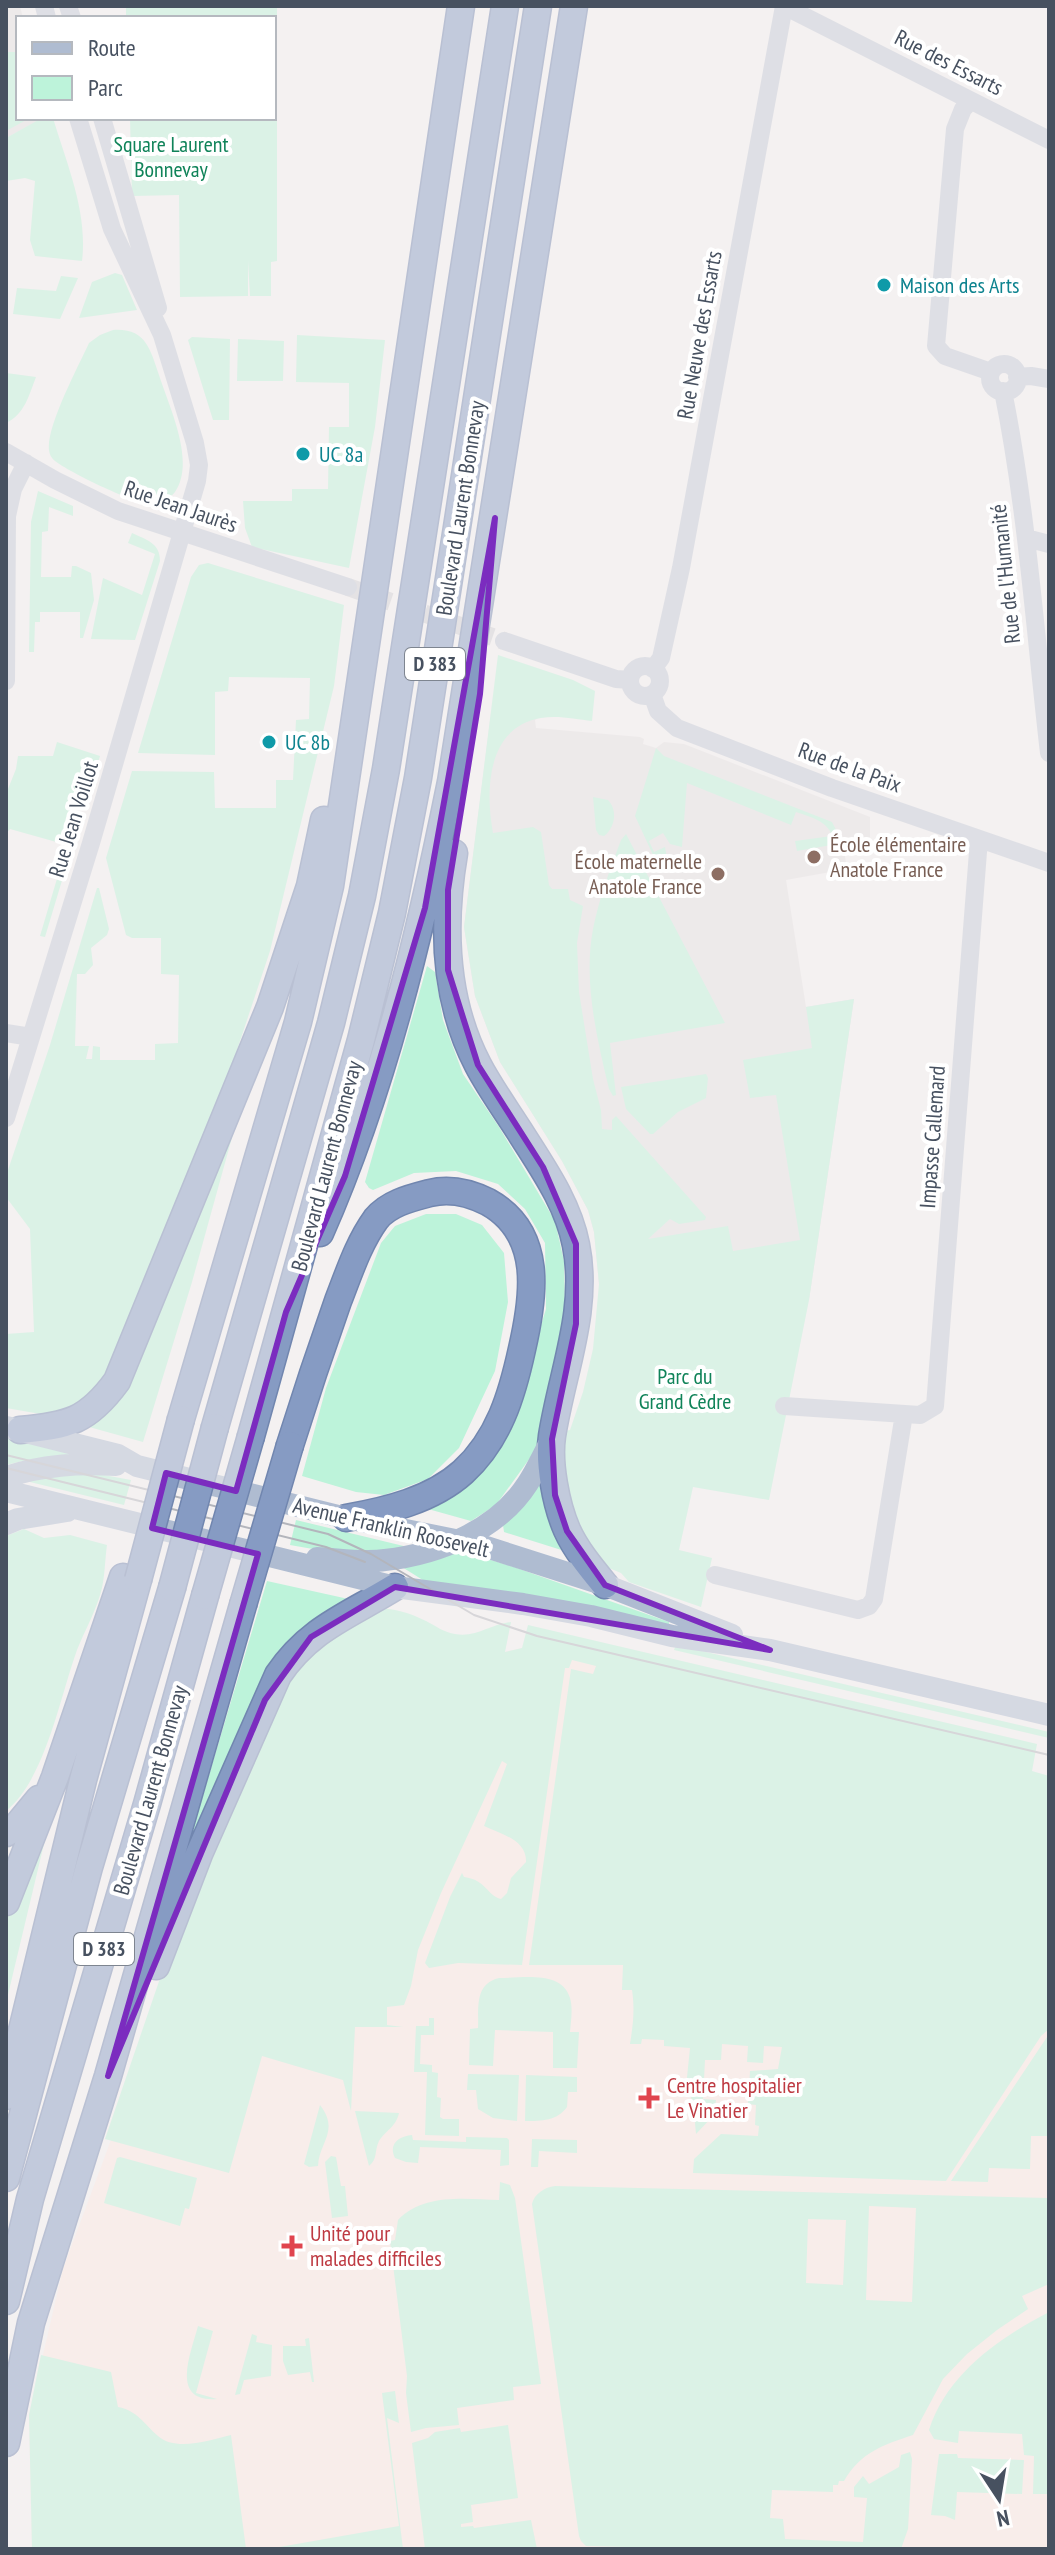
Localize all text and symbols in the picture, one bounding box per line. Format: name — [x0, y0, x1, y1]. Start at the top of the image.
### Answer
legend — [16, 16, 276, 120]
street label: Rue des Essarts — [890, 23, 1008, 101]
text: Route — [88, 32, 136, 63]
text: Parc — [88, 72, 123, 103]
park label: Square Laurent Bonnevay — [113, 130, 229, 183]
street label: Rue Neuve des Essarts — [670, 249, 728, 421]
place label: Maison des Arts — [900, 271, 1019, 299]
marker: Maison des Arts — [875, 276, 893, 294]
street label: Boulevard Laurent Bonnevay — [429, 398, 491, 617]
place label: UC 8a — [319, 440, 363, 468]
marker: UC 8a — [294, 445, 312, 463]
street label: Rue Jean Jaurès — [121, 474, 241, 538]
street label: Rue de l'Humanité — [984, 503, 1026, 645]
road number: D 383 — [405, 648, 465, 680]
place label: UC 8b — [285, 728, 330, 756]
marker: UC 8b — [260, 733, 278, 751]
street label: Rue de la Paix — [795, 735, 905, 799]
street label: Rue Jean Voillot — [42, 758, 104, 880]
place label: École élémentaire Anatole France — [830, 830, 966, 883]
place label: École maternelle Anatole France — [575, 847, 702, 900]
marker: École élémentaire Anatole France — [805, 848, 823, 866]
marker: École maternelle Anatole France — [709, 865, 727, 883]
street label: Boulevard Laurent Bonnevay — [284, 1057, 368, 1274]
street label: Impasse Callemard — [913, 1065, 951, 1209]
park label: Parc du Grand Cèdre — [639, 1362, 731, 1415]
street label: Avenue Franklin Roosevelt — [290, 1491, 492, 1563]
street label: Boulevard Laurent Bonnevay — [107, 1681, 194, 1898]
road number: D 383 — [74, 1933, 134, 1965]
place label: Centre hospitalier Le Vinatier — [667, 2071, 802, 2124]
marker: Centre hospitalier Le Vinatier — [638, 2087, 660, 2109]
place label: Unité pour malades difficiles — [310, 2219, 442, 2272]
marker: Unité pour malades difficiles — [281, 2235, 303, 2257]
north arrow — [959, 2459, 1039, 2539]
text: N — [994, 2504, 1012, 2533]

